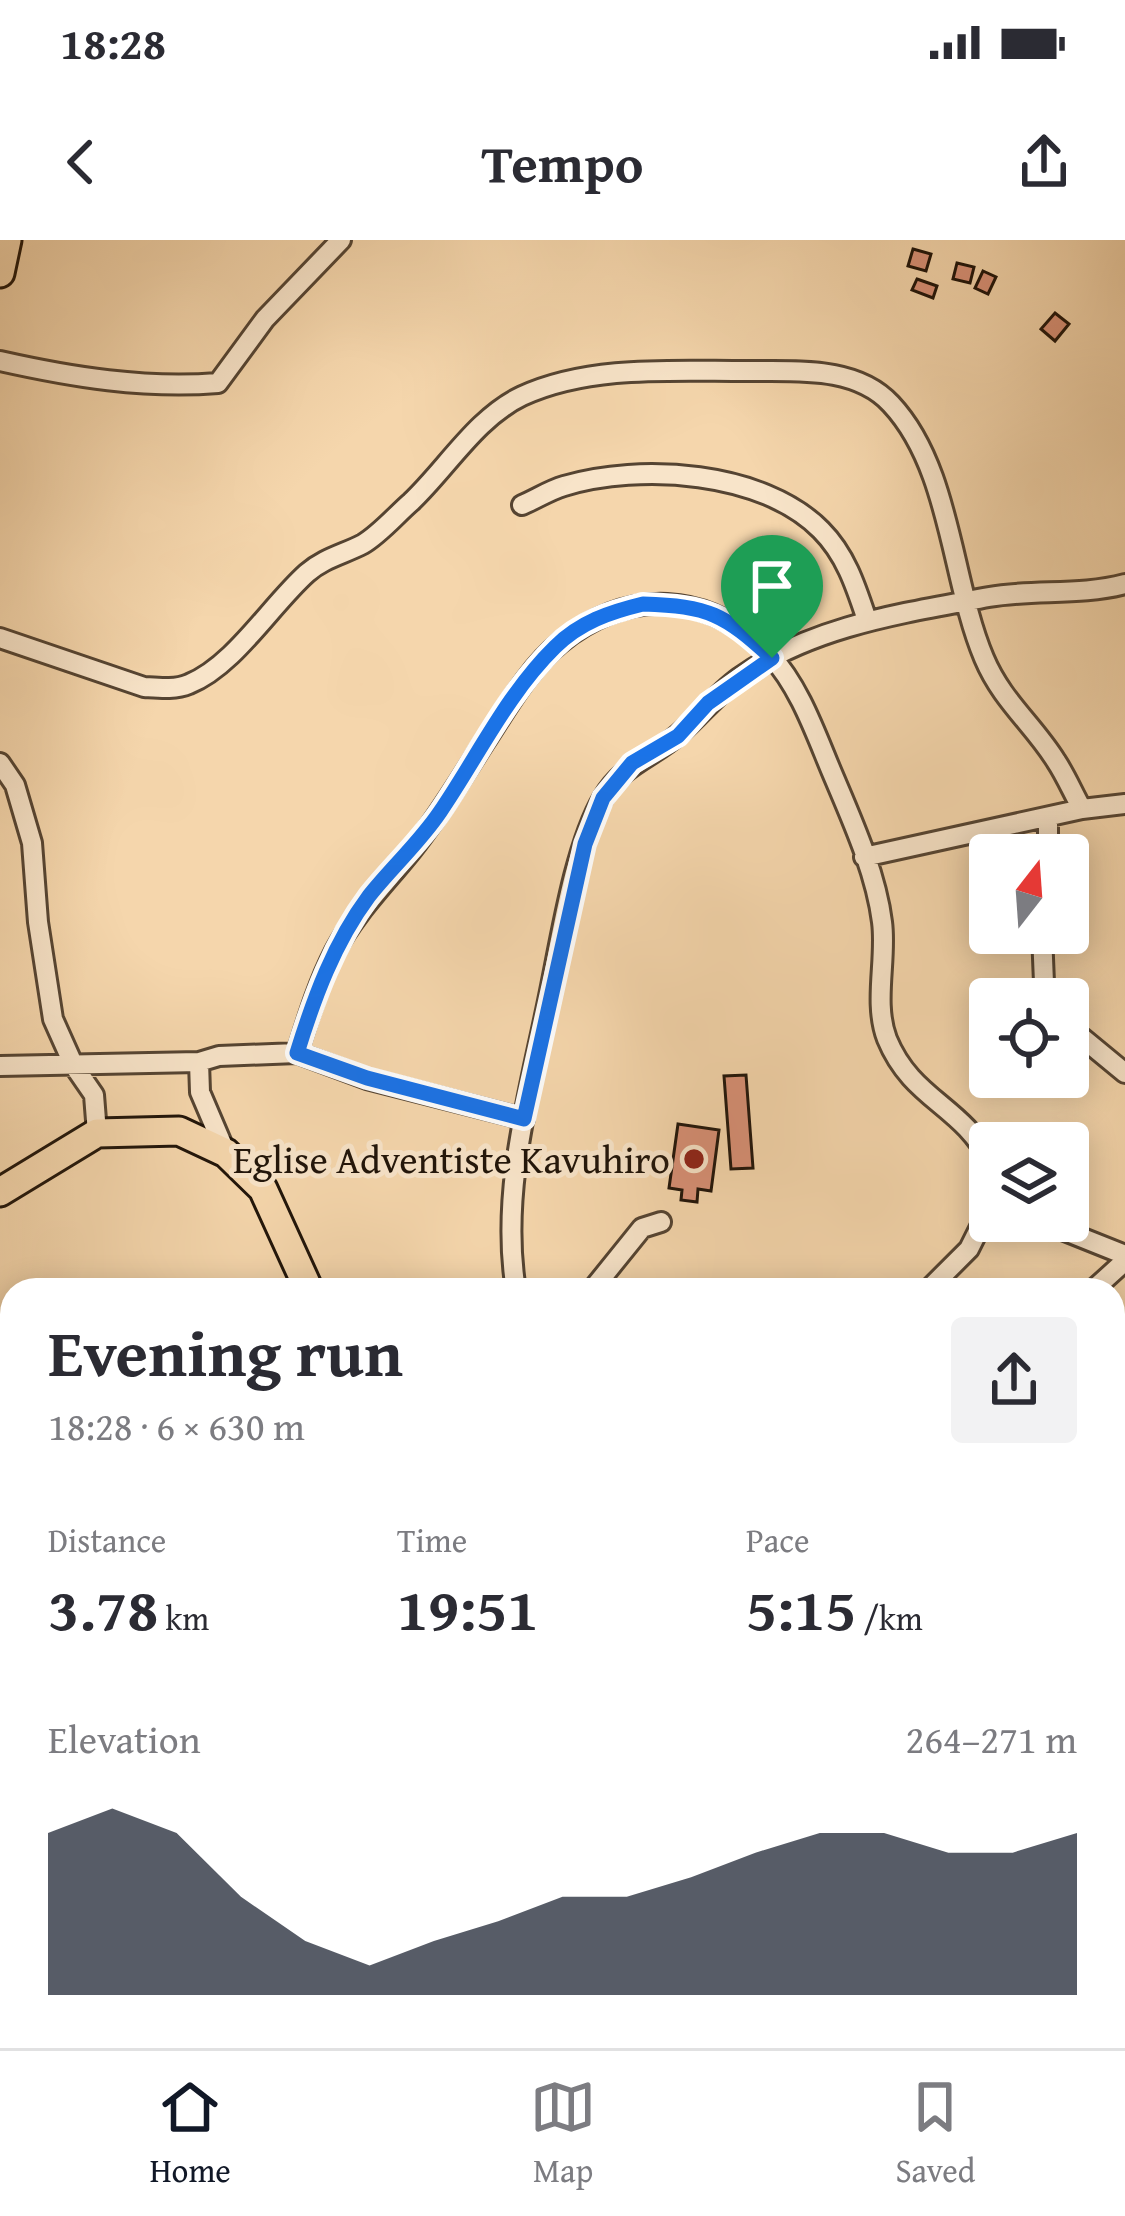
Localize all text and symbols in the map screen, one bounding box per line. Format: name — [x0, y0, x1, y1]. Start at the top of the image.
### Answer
text: 18:28 — [60, 10, 166, 75]
text: Tempo — [482, 123, 644, 202]
icon: back — [48, 129, 114, 195]
icon: share — [1011, 129, 1077, 195]
pin — [721, 535, 823, 658]
icon: arrive — [739, 553, 805, 619]
north arrow — [969, 834, 1089, 954]
map controls — [969, 834, 1089, 1242]
button: locate — [969, 978, 1089, 1098]
button: layers — [969, 1122, 1089, 1242]
place label: Eglise Adventiste Kavuhiro — [233, 1130, 670, 1187]
marker: Eglise Adventiste Kavuhiro — [681, 1146, 707, 1172]
text: Evening run — [48, 1303, 403, 1400]
button: share — [951, 1317, 1077, 1443]
text: 18:28 · 6 × 630 m — [48, 1397, 305, 1454]
text: Distance — [48, 1516, 166, 1564]
text: Time — [397, 1516, 467, 1564]
text: Pace — [746, 1516, 809, 1564]
text: 3.78 — [48, 1564, 158, 1652]
text: 19:51 — [397, 1564, 538, 1652]
text: 5:15 — [746, 1564, 856, 1652]
text: km — [158, 1594, 209, 1642]
text: /km — [856, 1594, 923, 1642]
text: Elevation — [48, 1710, 201, 1767]
text: 264–271 m — [905, 1710, 1077, 1767]
tab: Home — [150, 2074, 231, 2194]
tab: Map — [530, 2074, 596, 2194]
tab: Saved — [895, 2074, 975, 2194]

